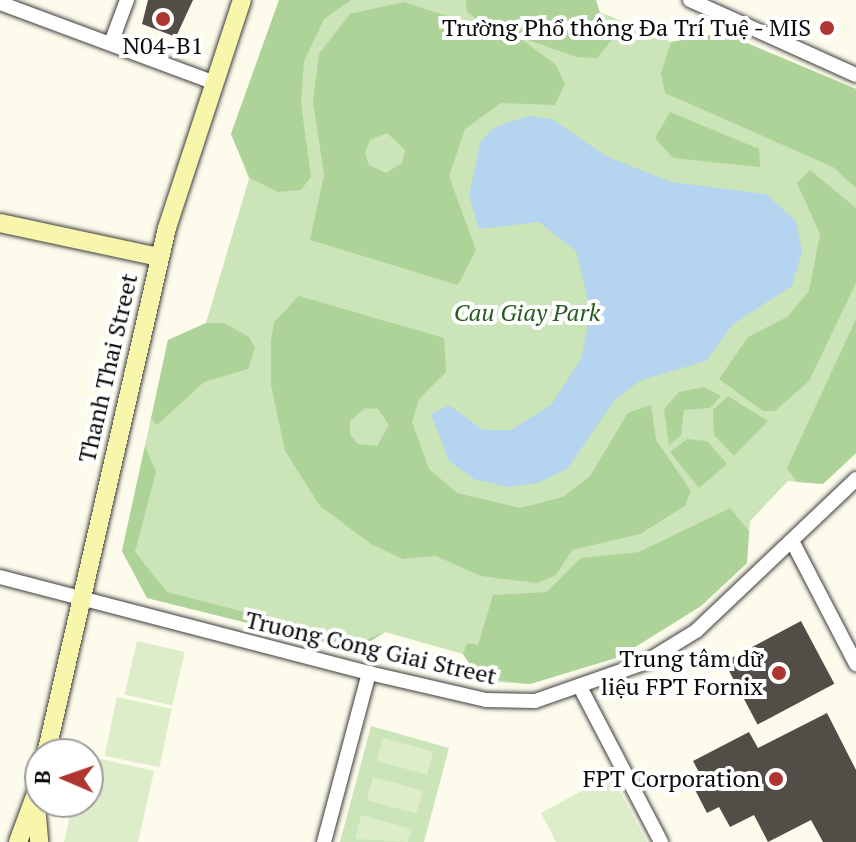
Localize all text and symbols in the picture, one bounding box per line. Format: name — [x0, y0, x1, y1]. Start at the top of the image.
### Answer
marker: N04-B1 — [154, 10, 172, 28]
place label: Trường Phổ thông Đa Trí Tuệ - MIS — [432, 14, 811, 42]
marker: Trường Phổ thông Đa Trí Tuệ - MIS — [818, 19, 836, 37]
place label: N04-B1 — [123, 32, 203, 60]
street label: Thanh Thai Street — [72, 271, 144, 465]
park label: Cau Giay Park — [454, 299, 600, 327]
street label: Truong Cong Giai Street — [243, 605, 499, 691]
place label: Trung tâm dữ liệu FPT Fornix — [598, 645, 763, 701]
marker: Trung tâm dữ liệu FPT Fornix — [770, 664, 788, 682]
north arrow — [24, 738, 104, 818]
place label: FPT Corporation — [583, 765, 760, 793]
text: B — [27, 770, 56, 785]
marker: FPT Corporation — [767, 770, 785, 788]

